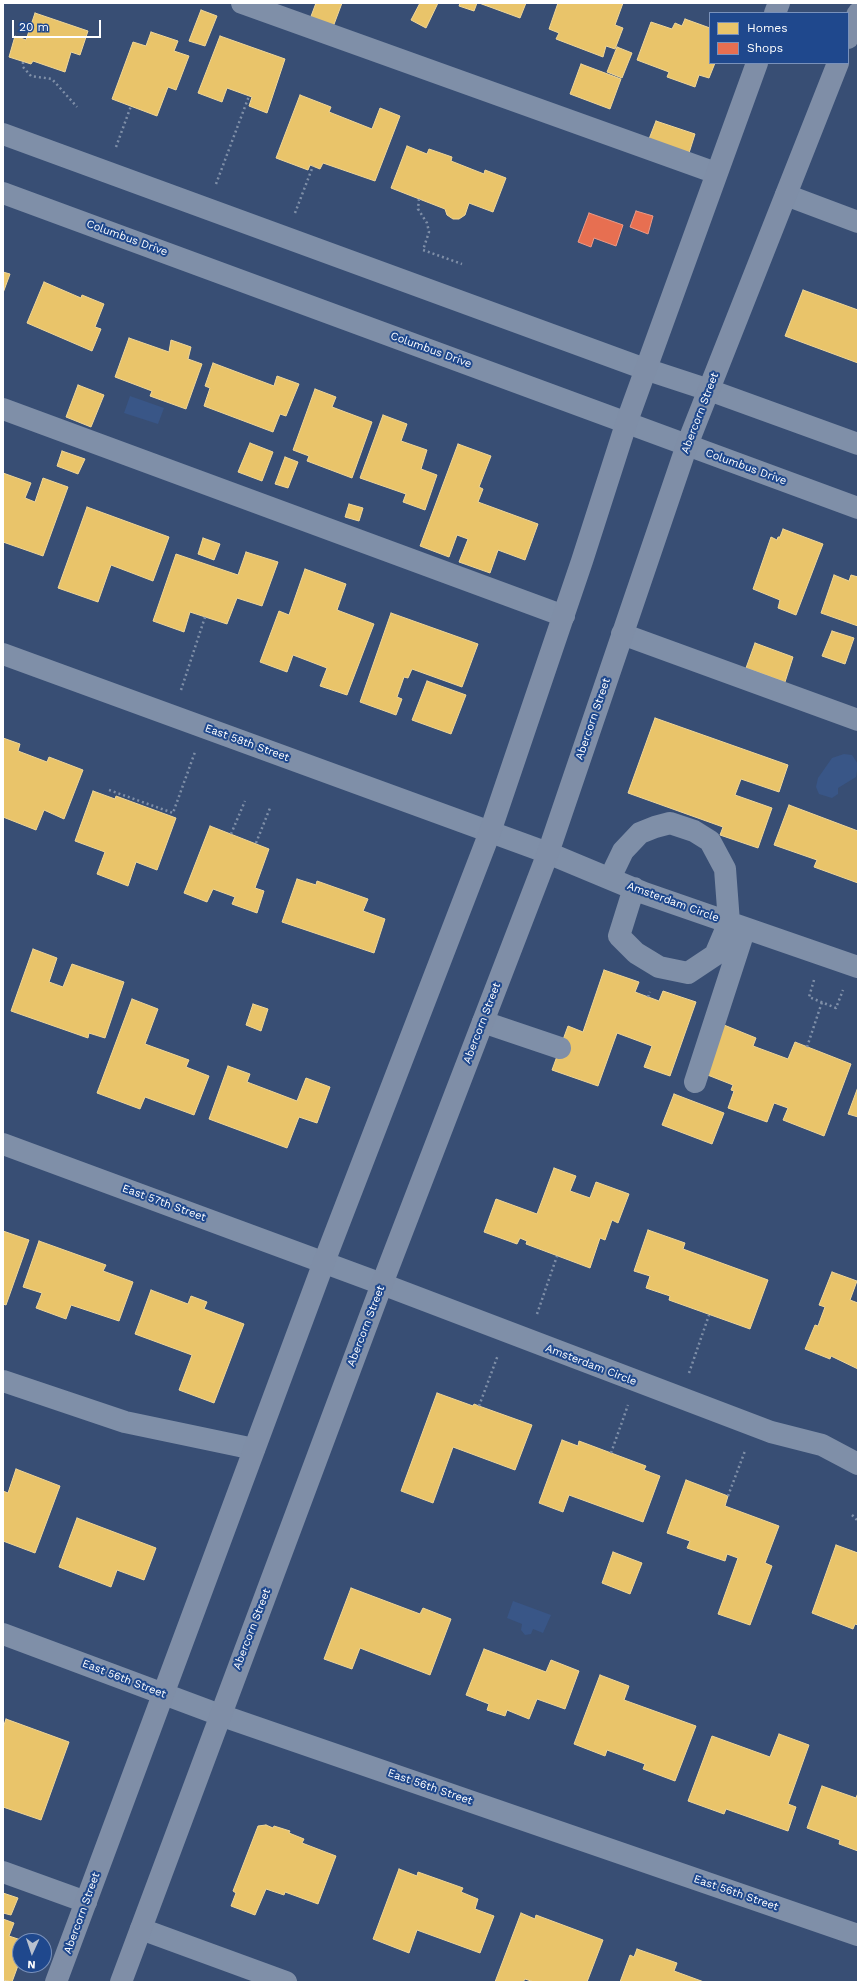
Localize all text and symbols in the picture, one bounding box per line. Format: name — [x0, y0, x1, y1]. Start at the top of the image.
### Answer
scale bar — [14, 12, 103, 38]
legend — [709, 12, 849, 64]
text: 20 m — [19, 20, 49, 34]
text: Homes — [747, 21, 788, 35]
text: Shops — [747, 41, 783, 55]
street label: Columbus Drive — [85, 217, 169, 259]
street label: Columbus Drive — [389, 329, 473, 371]
street label: Abercorn Street — [678, 371, 722, 455]
street label: Columbus Drive — [704, 446, 788, 488]
street label: Abercorn Street — [573, 676, 613, 762]
street label: East 58th Street — [203, 722, 291, 764]
street label: Amsterdam Circle — [625, 879, 721, 925]
street label: Abercorn Street — [460, 981, 504, 1065]
street label: East 57th Street — [120, 1182, 208, 1224]
street label: Abercorn Street — [344, 1284, 388, 1368]
street label: Amsterdam Circle — [543, 1341, 639, 1389]
street label: Abercorn Street — [230, 1587, 274, 1671]
street label: East 56th Street — [80, 1657, 168, 1701]
street label: East 56th Street — [386, 1766, 474, 1808]
street label: Abercorn Street — [61, 1870, 103, 1956]
street label: East 56th Street — [692, 1872, 780, 1914]
north arrow — [12, 1933, 52, 1973]
text: N — [27, 1958, 36, 1971]

